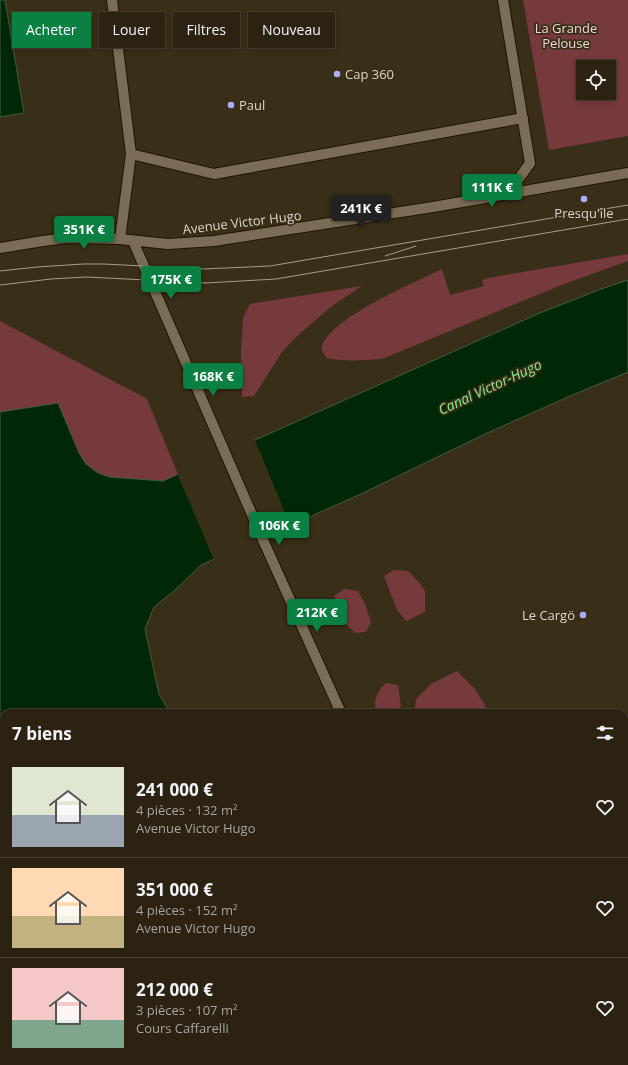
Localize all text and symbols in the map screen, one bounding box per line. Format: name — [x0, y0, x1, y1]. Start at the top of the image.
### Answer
chip: Acheter — [12, 12, 91, 48]
chip: Louer — [99, 12, 165, 48]
chip: Filtres — [173, 12, 240, 48]
chip: Nouveau — [248, 12, 335, 48]
park label: La Grande Pelouse — [535, 19, 597, 52]
map controls — [576, 60, 616, 100]
button: locate — [576, 60, 616, 100]
place label: Cap 360 — [345, 65, 394, 83]
marker: Cap 360 — [332, 69, 342, 79]
place label: Paul — [239, 96, 265, 114]
marker: Paul — [226, 100, 236, 110]
pin: 111K € — [459, 174, 525, 208]
text: 111K € — [471, 178, 513, 196]
marker: Presqu'île — [579, 194, 589, 204]
pin: 241K € — [328, 195, 394, 229]
text: 241K € — [340, 199, 382, 217]
place label: Presqu'île — [554, 204, 614, 222]
street label: Avenue Victor Hugo — [182, 206, 303, 238]
pin: 351K € — [51, 216, 117, 250]
text: 351K € — [63, 220, 105, 238]
pin: 175K € — [138, 266, 204, 300]
text: 175K € — [150, 270, 192, 288]
water label: Canal Victor-Hugo — [435, 354, 545, 419]
pin: 168K € — [180, 363, 246, 397]
text: 168K € — [192, 367, 234, 385]
pin: 106K € — [246, 512, 312, 546]
text: 106K € — [258, 516, 300, 534]
pin: 212K € — [284, 599, 350, 633]
text: 212K € — [296, 603, 338, 621]
place label: Le Cargö — [522, 606, 575, 624]
marker: Le Cargö — [578, 610, 588, 620]
text: 7 biens — [12, 722, 72, 745]
icon: filters — [594, 722, 616, 744]
text: 241 000 € — [136, 778, 213, 801]
icon: home — [44, 783, 92, 831]
icon: heart — [594, 796, 616, 818]
text: 4 pièces · 132 m² — [136, 801, 237, 819]
text: Avenue Victor Hugo — [136, 819, 255, 837]
text: 351 000 € — [136, 878, 213, 901]
icon: home — [44, 884, 92, 932]
icon: heart — [594, 897, 616, 919]
text: 4 pièces · 152 m² — [136, 901, 237, 919]
text: Avenue Victor Hugo — [136, 919, 255, 937]
text: 212 000 € — [136, 978, 213, 1001]
icon: home — [44, 984, 92, 1032]
icon: heart — [594, 997, 616, 1019]
text: 3 pièces · 107 m² — [136, 1001, 237, 1019]
text: Cours Caffarelli — [136, 1019, 229, 1037]

